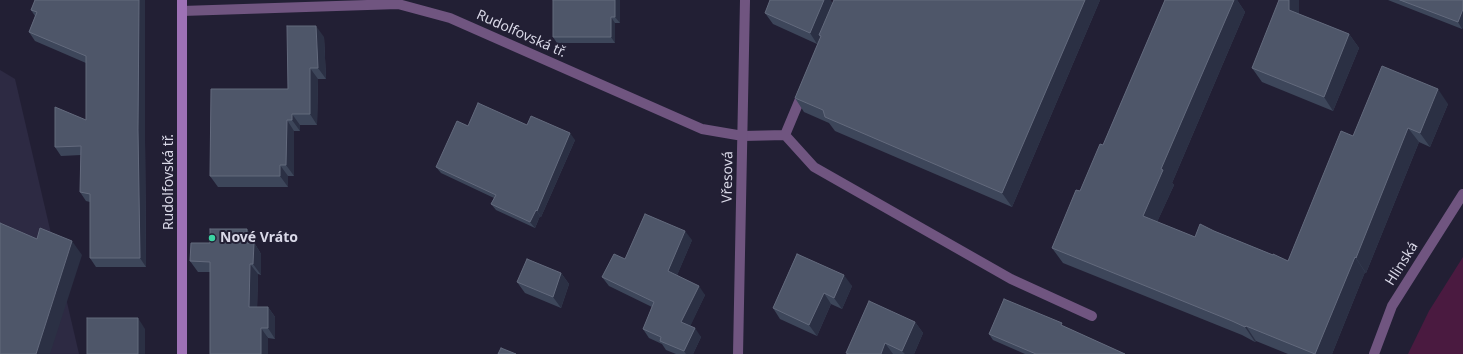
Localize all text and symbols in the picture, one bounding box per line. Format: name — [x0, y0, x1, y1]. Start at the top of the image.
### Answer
street label: Rudolfovská tř. — [474, 7, 568, 61]
street label: Rudolfovská tř. — [161, 134, 177, 230]
street label: Vřesová — [719, 151, 737, 203]
place label: Nové Vráto — [220, 230, 298, 246]
marker: Nové Vráto — [207, 233, 217, 243]
street label: Hlinská — [1382, 239, 1422, 289]

